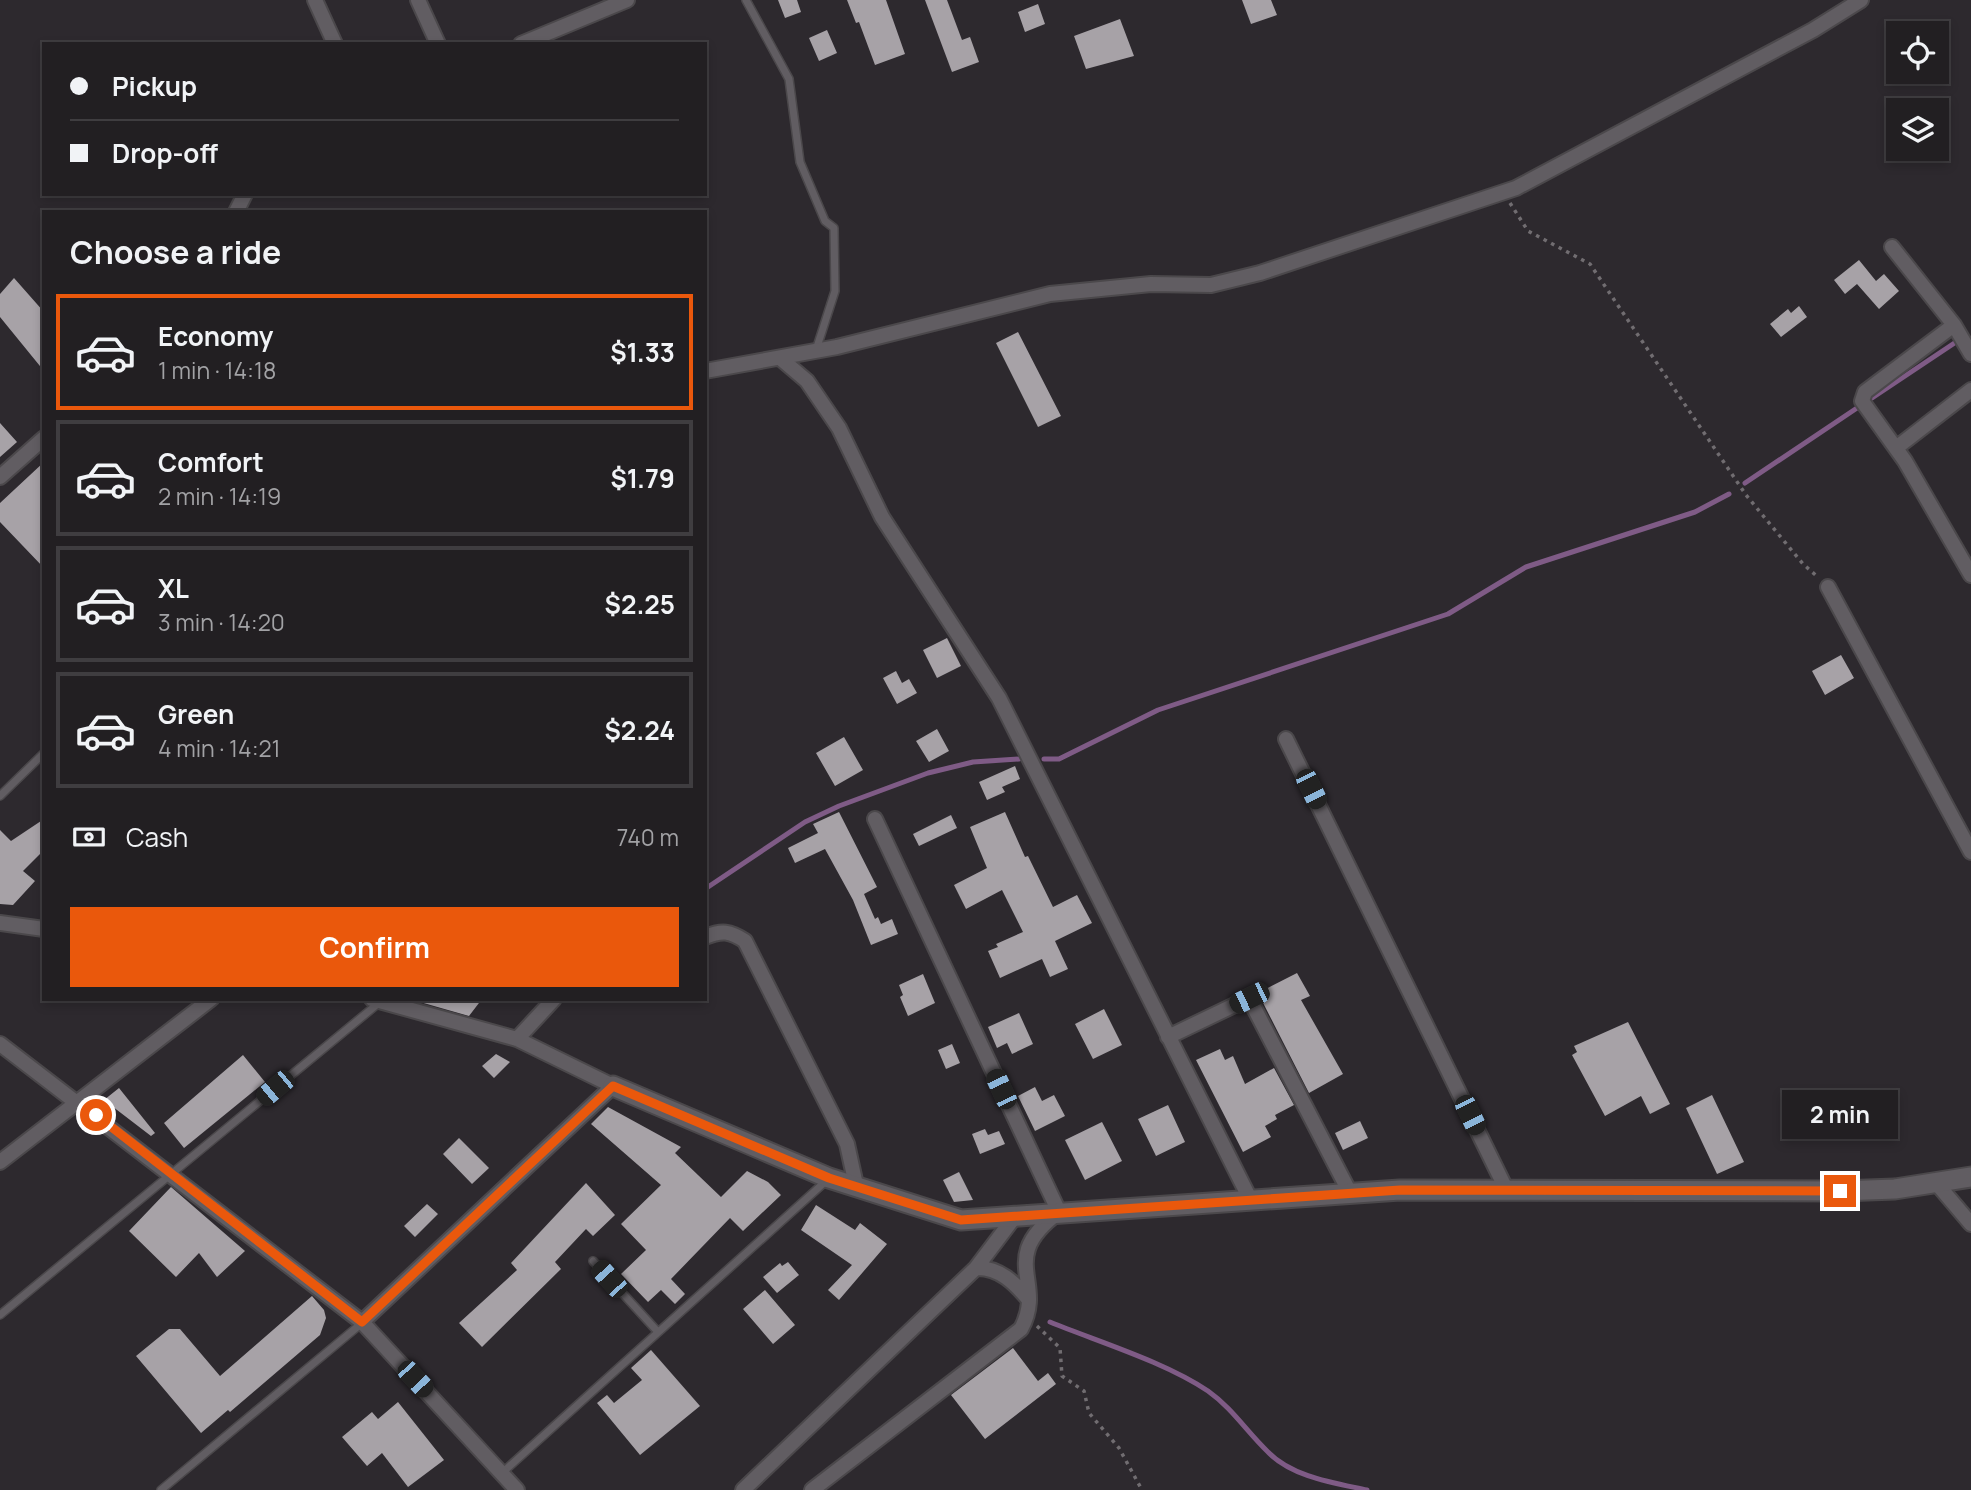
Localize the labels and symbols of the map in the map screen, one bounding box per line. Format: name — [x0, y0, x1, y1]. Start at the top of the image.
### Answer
car — [1293, 766, 1330, 812]
car — [1226, 979, 1273, 1017]
car — [253, 1066, 298, 1110]
car — [983, 1066, 1020, 1112]
callout: 2 min — [1782, 1090, 1898, 1138]
car — [1452, 1092, 1489, 1138]
route start — [80, 1099, 112, 1131]
route end — [1824, 1175, 1856, 1207]
car — [588, 1256, 631, 1302]
car — [393, 1356, 438, 1402]

